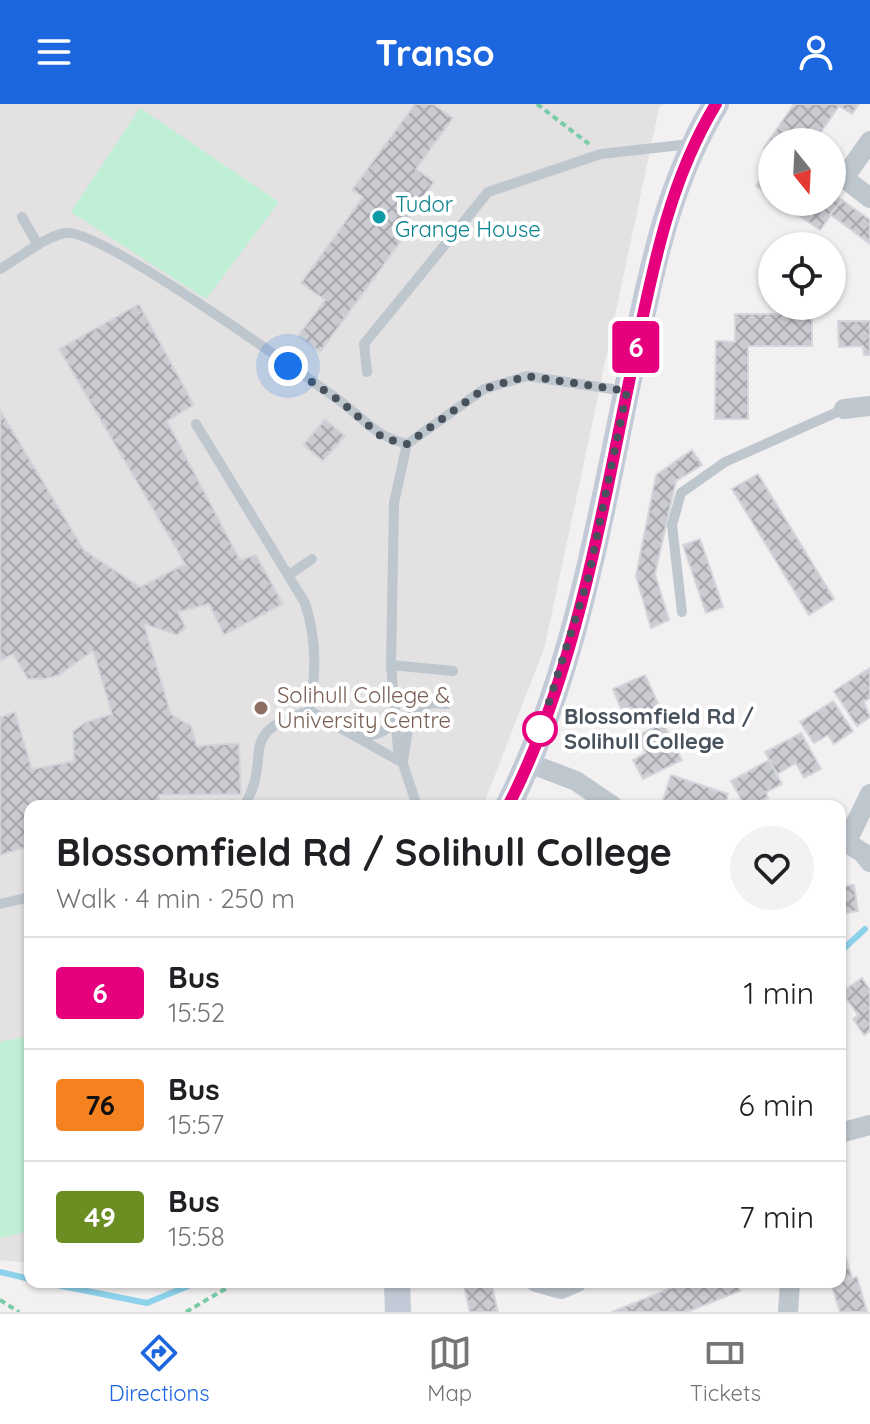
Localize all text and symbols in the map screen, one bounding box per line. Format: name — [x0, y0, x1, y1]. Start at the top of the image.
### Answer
icon: menu — [32, 30, 76, 74]
text: Transo — [375, 30, 495, 75]
icon: person — [794, 30, 838, 74]
north arrow — [758, 128, 846, 216]
map controls — [758, 128, 846, 320]
place label: Tudor Grange House — [395, 190, 541, 243]
marker: Tudor Grange House — [370, 208, 388, 226]
button: locate — [758, 232, 846, 320]
line badge: 6 — [610, 321, 662, 373]
text: 6 — [628, 329, 644, 364]
your location — [268, 346, 308, 386]
place label: Solihull College & University Centre — [277, 681, 451, 734]
marker: Solihull College & University Centre — [252, 699, 270, 717]
place label: Blossomfield Rd / Solihull College — [564, 702, 754, 755]
marker: Blossomfield Rd / Solihull College — [523, 712, 557, 746]
button: heart — [730, 826, 814, 910]
text: Blossomfield Rd / Solihull College — [56, 828, 672, 876]
text: Walk · 4 min · 250 m — [56, 882, 295, 915]
text: Bus — [168, 958, 220, 996]
text: 1 min — [744, 974, 814, 1012]
text: 6 — [92, 975, 108, 1010]
text: 15:52 — [168, 996, 225, 1029]
text: Bus — [168, 1070, 220, 1108]
text: 6 min — [739, 1086, 814, 1124]
text: 76 — [85, 1087, 115, 1122]
text: 15:57 — [168, 1108, 224, 1141]
text: Bus — [168, 1182, 220, 1220]
text: 7 min — [739, 1198, 814, 1236]
text: 49 — [84, 1199, 116, 1234]
text: 15:58 — [168, 1220, 225, 1253]
tab: Directions — [109, 1331, 210, 1407]
tab: Map — [427, 1331, 472, 1407]
tab: Tickets — [690, 1331, 761, 1407]

